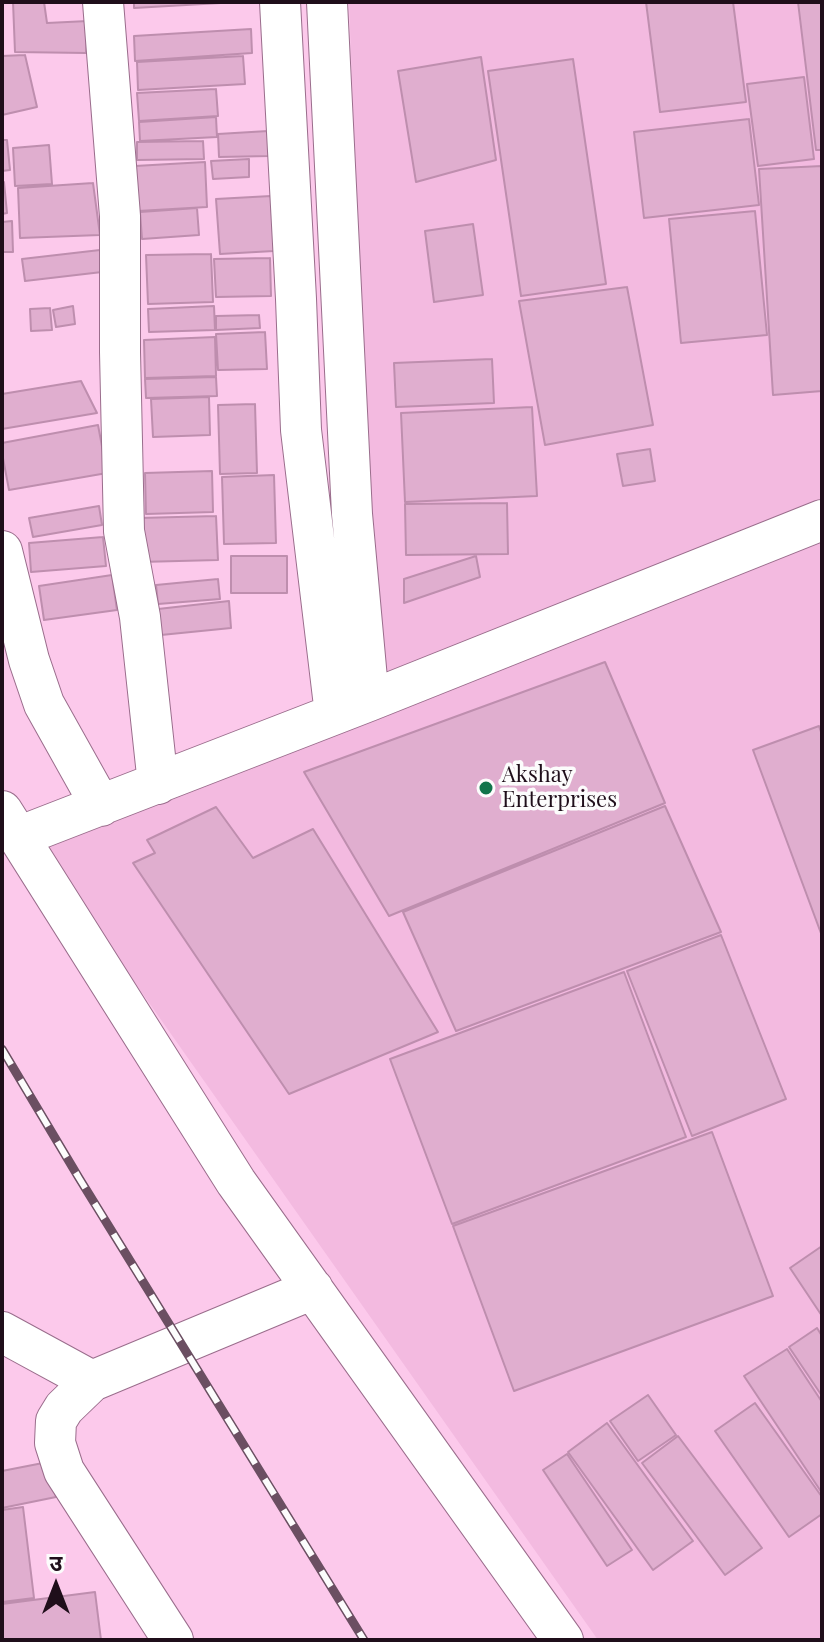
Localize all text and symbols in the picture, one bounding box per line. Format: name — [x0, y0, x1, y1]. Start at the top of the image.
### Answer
place label: Akshay Enterprises — [502, 762, 617, 814]
marker: Akshay Enterprises — [477, 779, 495, 797]
north arrow — [16, 1546, 96, 1626]
text: उ — [50, 1547, 62, 1577]

